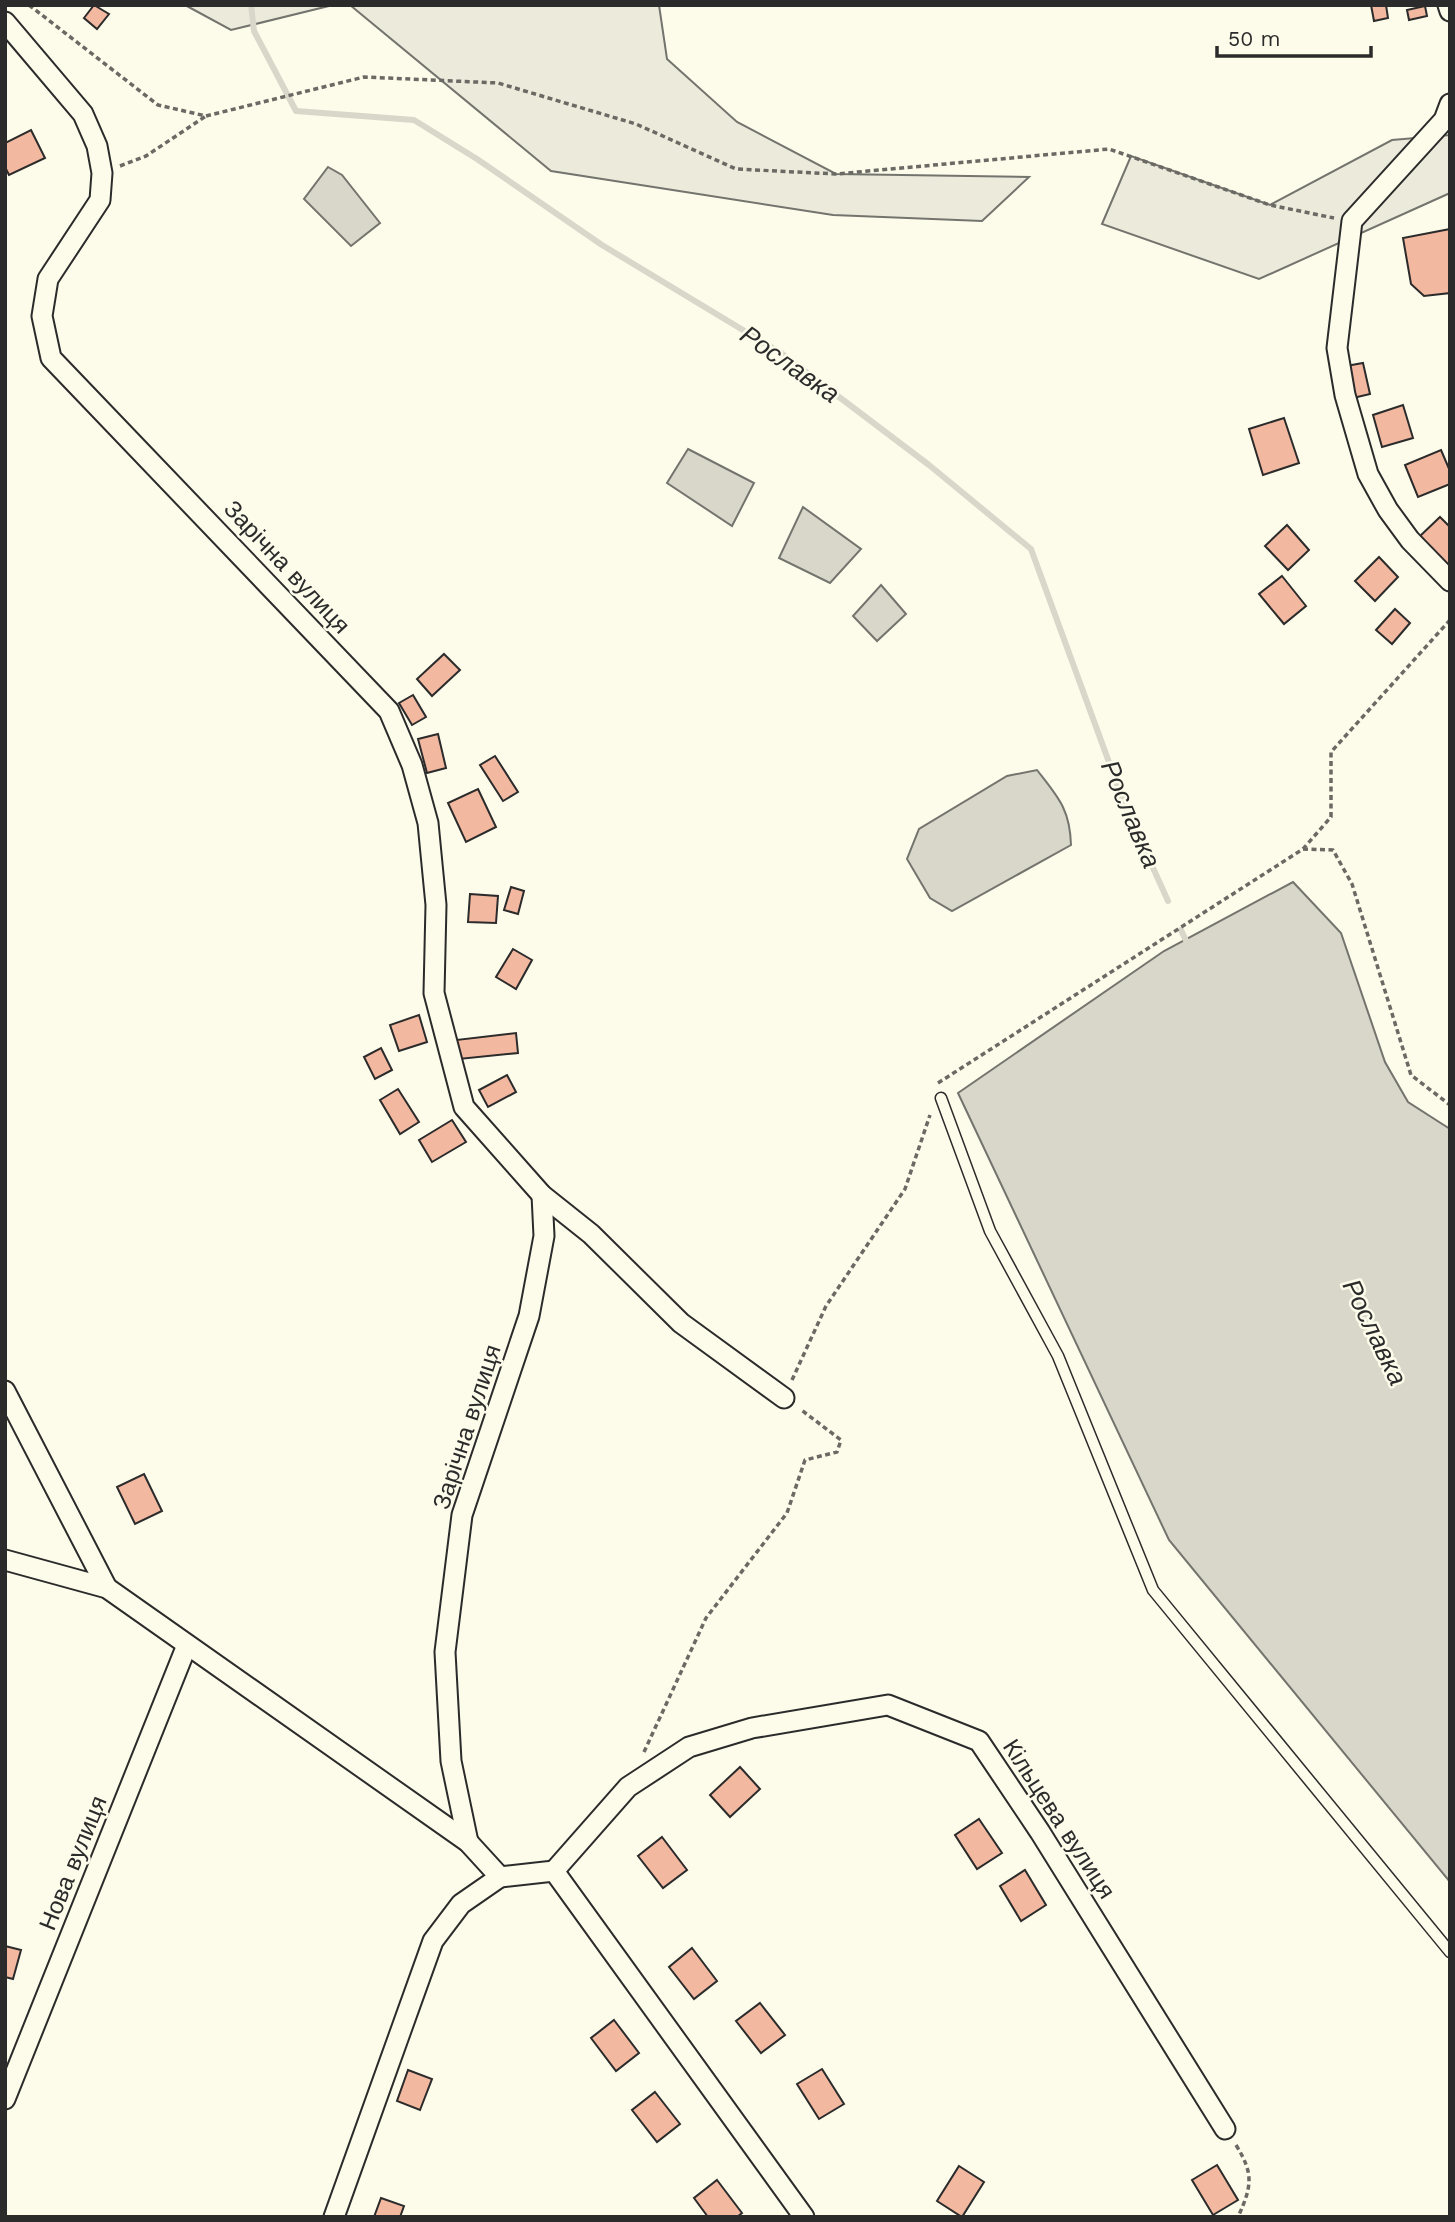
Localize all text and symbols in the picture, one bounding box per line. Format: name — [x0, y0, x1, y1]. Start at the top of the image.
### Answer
scale bar — [1217, 14, 1371, 58]
text: 50 m — [1228, 26, 1280, 51]
water label: Рославка — [735, 319, 845, 409]
street label: Зарічна вулиця — [218, 495, 356, 639]
water label: Рославка — [1095, 756, 1167, 872]
water label: Рославка — [1337, 1274, 1413, 1390]
street label: Зарічна вулиця — [427, 1341, 507, 1513]
street label: Кільцева вулиця — [997, 1734, 1121, 1904]
street label: Нова вулиця — [33, 1792, 113, 1934]

